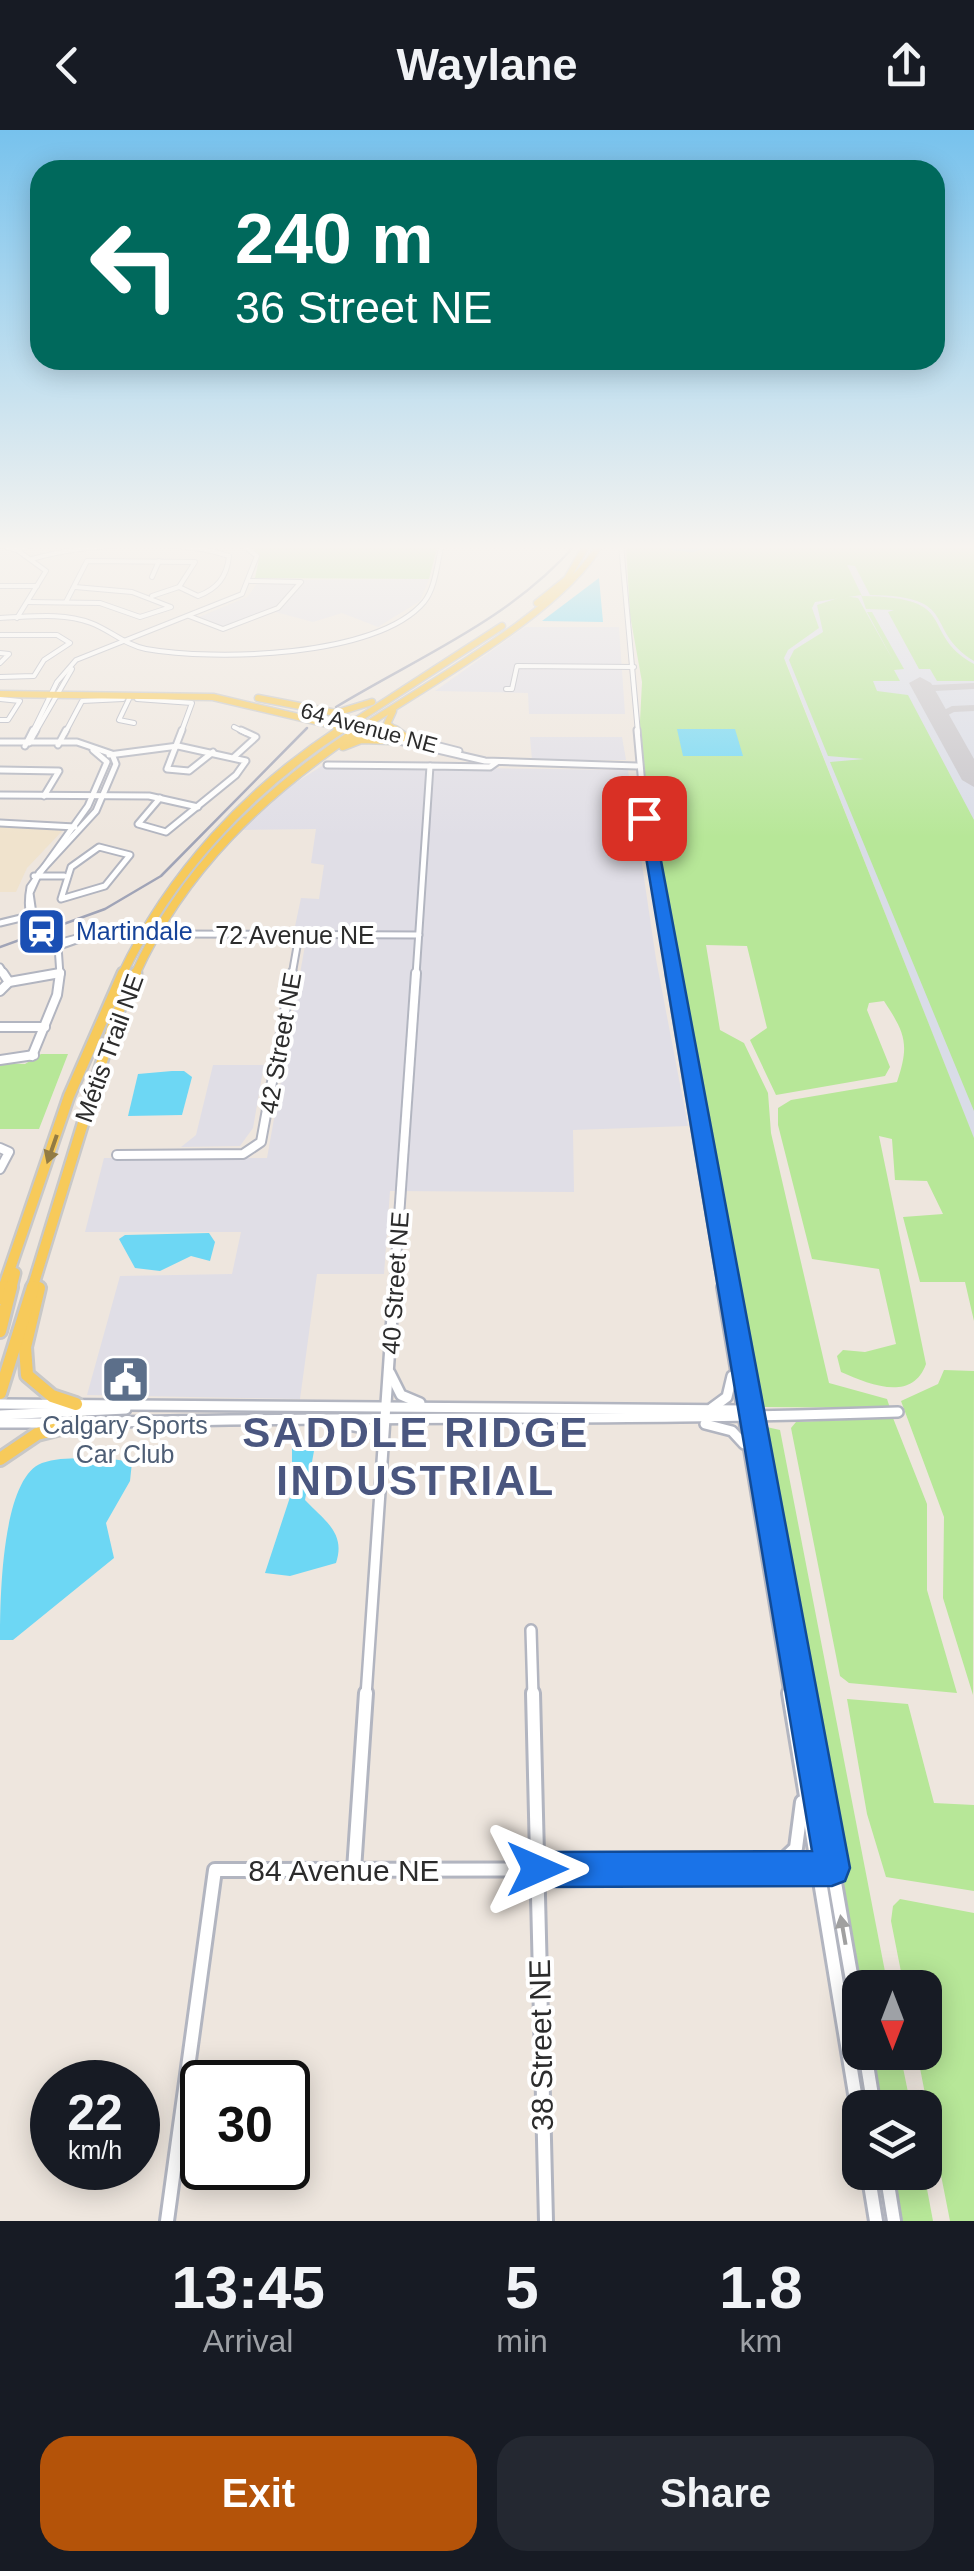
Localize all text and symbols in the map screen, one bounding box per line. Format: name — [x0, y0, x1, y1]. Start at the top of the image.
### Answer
icon: back — [40, 38, 95, 93]
icon: share — [879, 38, 934, 93]
text: Waylane — [397, 39, 577, 90]
icon: left — [70, 200, 200, 330]
text: 240 m — [235, 200, 433, 278]
text: 36 Street NE — [235, 282, 493, 333]
street label: 64 Avenue NE — [298, 698, 440, 758]
pin — [602, 776, 687, 861]
icon: arrive — [617, 791, 672, 846]
station icon: Martindale — [15, 905, 67, 957]
place label: Martindale — [76, 917, 193, 945]
street label: 72 Avenue NE — [215, 921, 375, 949]
street label: Métis Trail NE — [69, 970, 149, 1126]
street label: 42 Street NE — [254, 970, 306, 1116]
one-way arrow — [44, 1134, 59, 1164]
street label: 40 Street NE — [376, 1211, 414, 1355]
public building icon: Calgary Sports Car Club — [99, 1353, 151, 1405]
district label: SADDLE RIDGE INDUSTRIAL — [242, 1409, 590, 1504]
place label: Calgary Sports Car Club — [42, 1411, 208, 1468]
position arrow — [485, 1817, 589, 1921]
street label: 84 Avenue NE — [248, 1854, 440, 1887]
one-way arrow — [835, 1914, 850, 1945]
street label: 38 Street NE — [523, 1959, 559, 2131]
north arrow — [842, 1970, 942, 2070]
map controls — [842, 1970, 942, 2190]
speed limit sign: 30 — [180, 2060, 310, 2190]
text: 22 — [67, 2085, 123, 2141]
button: layers — [842, 2090, 942, 2190]
text: km/h — [68, 2136, 122, 2164]
text: 13:45 — [171, 2254, 325, 2321]
text: 5 — [505, 2254, 539, 2321]
text: 1.8 — [719, 2254, 803, 2321]
text: Arrival — [203, 2323, 293, 2359]
text: min — [496, 2323, 548, 2359]
text: km — [740, 2323, 782, 2359]
button: Exit — [40, 2436, 477, 2551]
button: Share — [497, 2436, 934, 2551]

